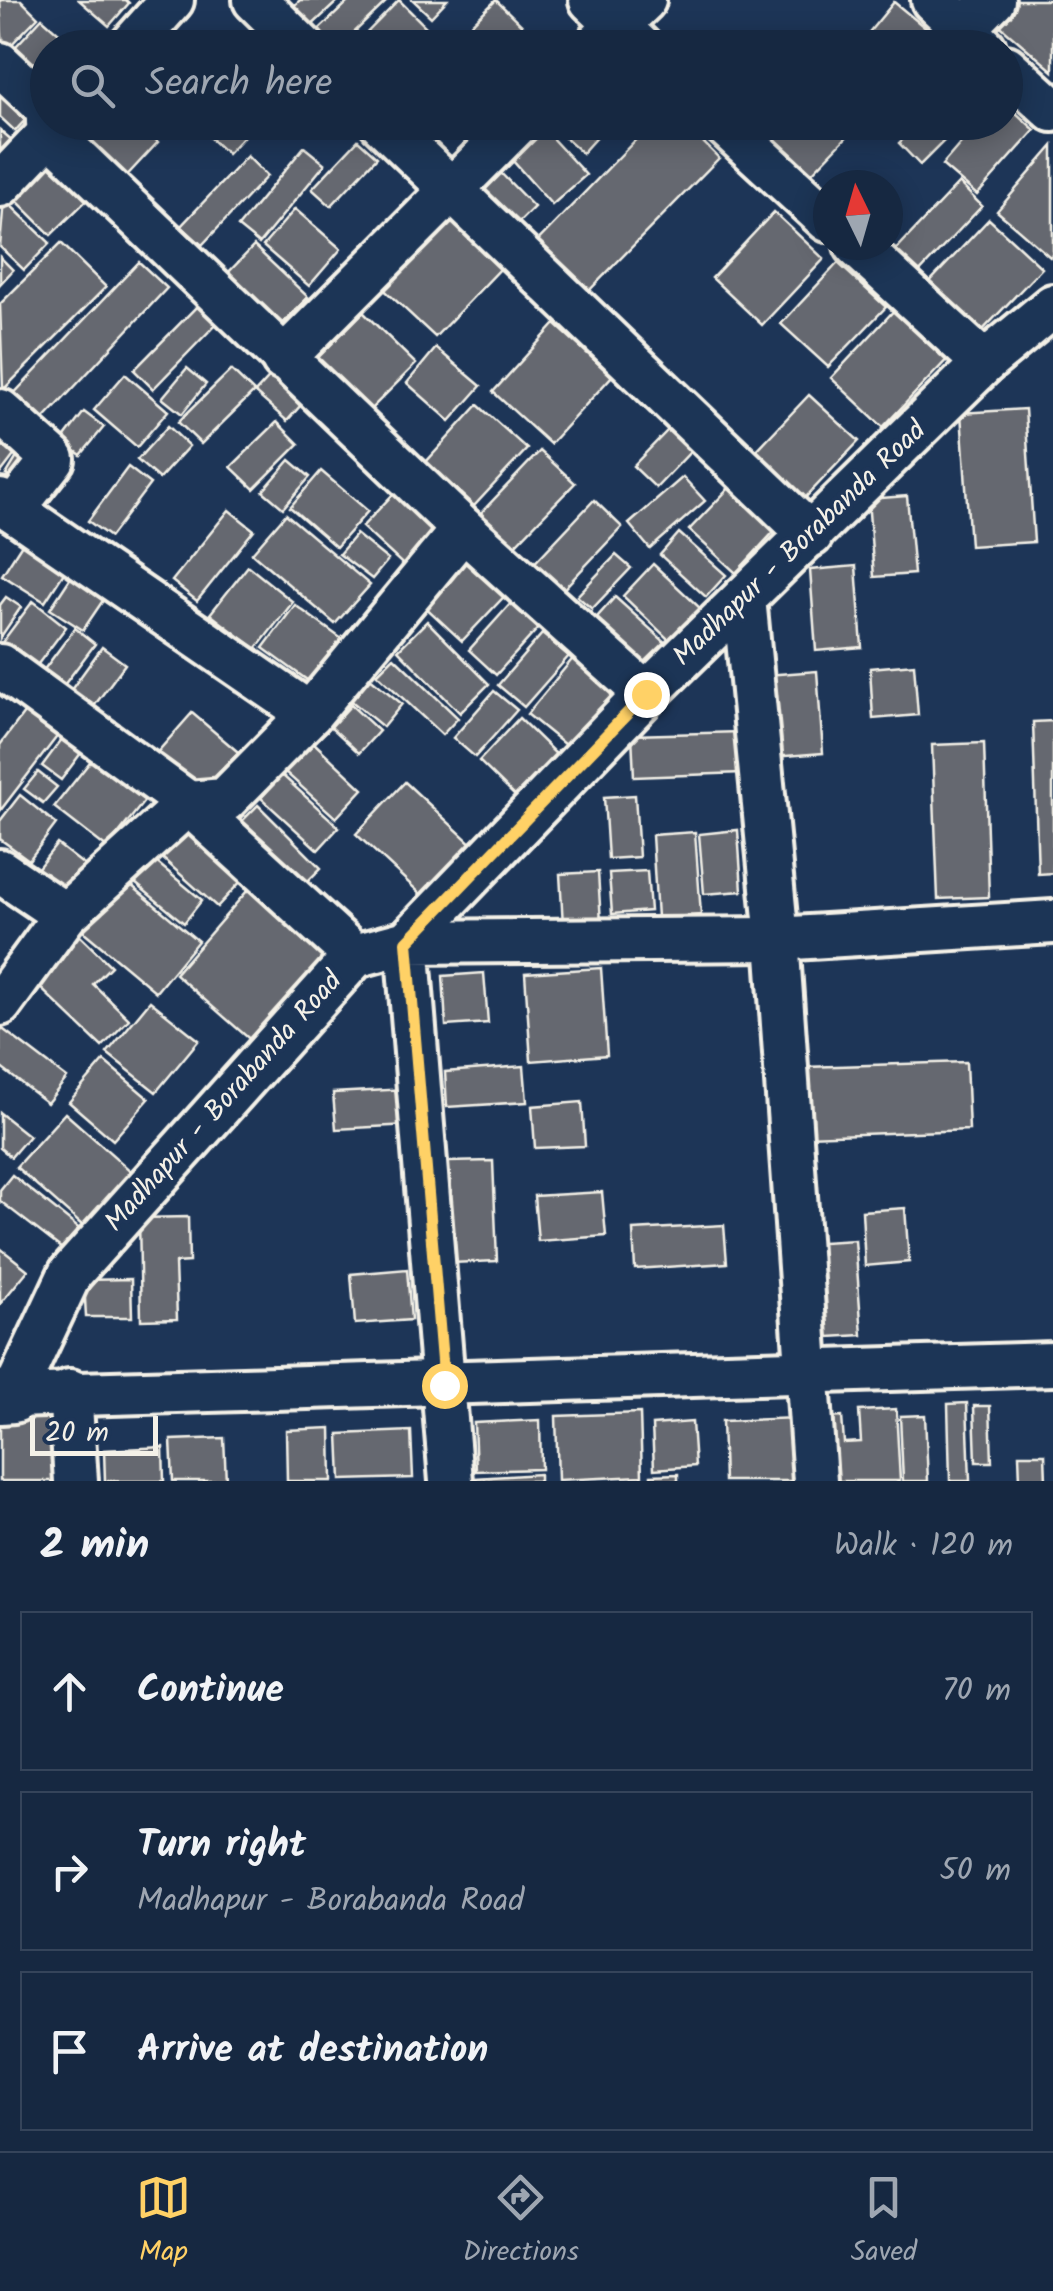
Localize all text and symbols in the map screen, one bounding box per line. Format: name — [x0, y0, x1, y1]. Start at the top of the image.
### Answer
search box — [30, 30, 1023, 140]
text: Search here — [145, 55, 332, 115]
icon: search — [65, 58, 120, 113]
north arrow — [813, 170, 903, 260]
street label: Madhapur - Borabanda Road — [662, 409, 938, 678]
route end — [624, 672, 670, 718]
street label: Madhapur - Borabanda Road — [94, 960, 355, 1243]
route start — [422, 1363, 468, 1409]
scale bar — [30, 1411, 158, 1456]
text: 20 m — [45, 1411, 109, 1456]
text: 2 min — [40, 1513, 149, 1580]
text: Walk · 120 m — [834, 1521, 1013, 1572]
text: Continue — [137, 1661, 284, 1721]
icon: ahead — [42, 1664, 97, 1719]
text: 70 m — [942, 1666, 1011, 1717]
text: Turn right — [137, 1816, 306, 1876]
icon: right — [42, 1844, 97, 1899]
text: 50 m — [940, 1846, 1011, 1897]
text: Madhapur - Borabanda Road — [137, 1876, 524, 1927]
text: Arrive at destination — [137, 2021, 488, 2081]
icon: arrive — [42, 2024, 97, 2079]
tab: Map — [136, 2170, 191, 2275]
tab: Directions — [463, 2170, 579, 2275]
tab: Saved — [851, 2170, 917, 2275]

